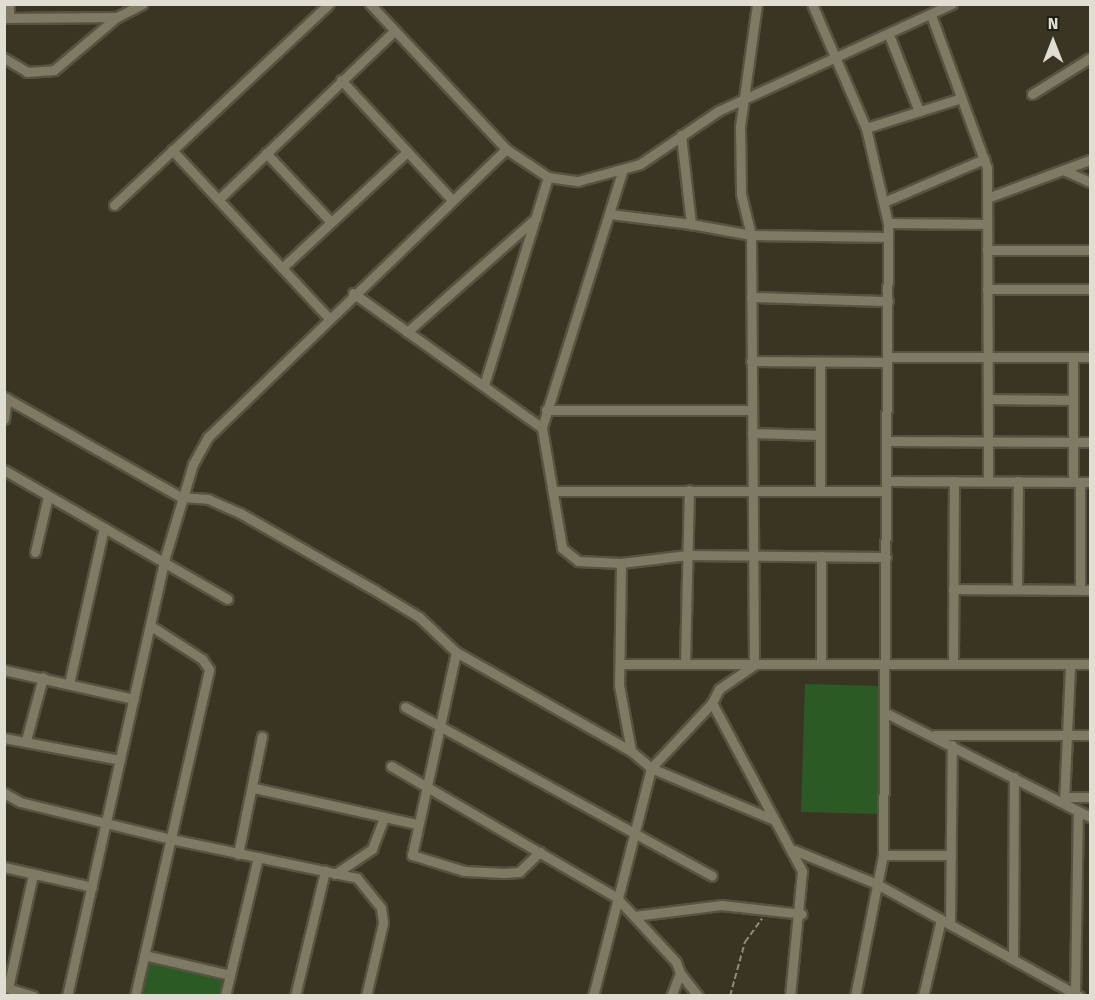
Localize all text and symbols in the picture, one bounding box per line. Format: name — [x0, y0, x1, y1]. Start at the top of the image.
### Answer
north arrow — [1023, 12, 1083, 72]
text: N — [1048, 14, 1058, 33]

